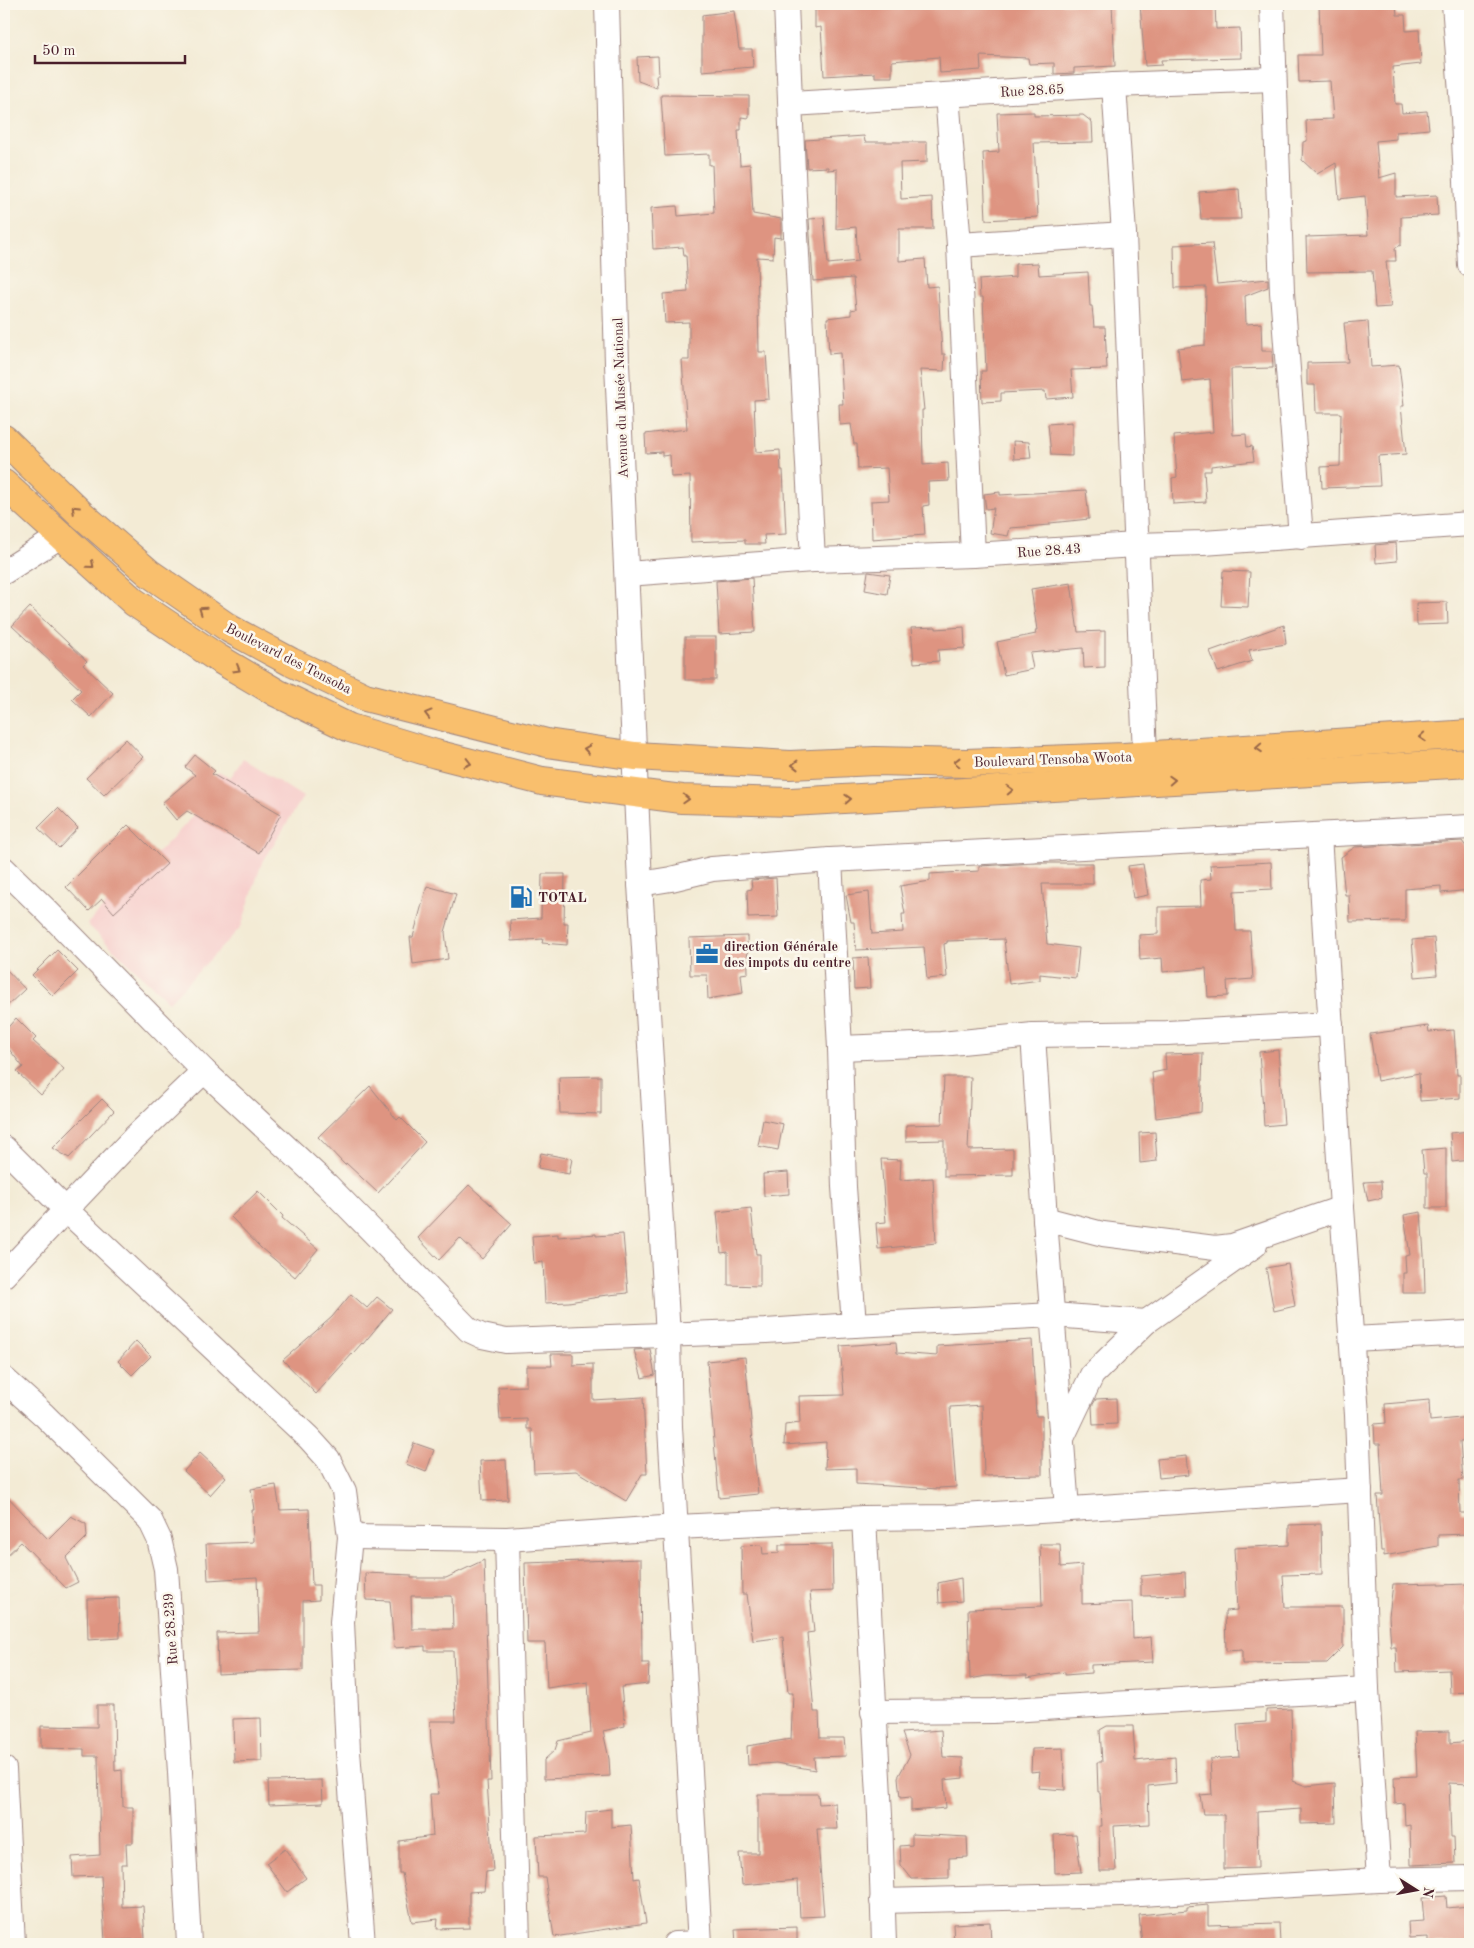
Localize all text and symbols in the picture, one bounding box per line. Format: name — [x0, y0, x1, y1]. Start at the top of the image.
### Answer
scale bar — [35, 32, 185, 64]
text: 50 m — [42, 44, 76, 59]
street label: Rue 28.65 — [1000, 82, 1065, 100]
street label: Avenue du Musée National — [611, 317, 631, 479]
one-way arrow — [72, 506, 81, 515]
street label: Rue 28.43 — [1017, 542, 1082, 560]
one-way arrow — [86, 559, 95, 568]
one-way arrow — [199, 607, 208, 616]
street label: Boulevard des Tensoba — [223, 621, 354, 697]
one-way arrow — [232, 663, 241, 673]
one-way arrow — [424, 709, 433, 720]
one-way arrow — [1417, 732, 1425, 743]
one-way arrow — [1255, 742, 1263, 753]
one-way arrow — [582, 744, 591, 754]
street label: Boulevard Tensoba Woota — [974, 750, 1133, 770]
one-way arrow — [463, 757, 471, 767]
one-way arrow — [953, 757, 961, 768]
one-way arrow — [791, 759, 799, 770]
one-way arrow — [1169, 775, 1177, 786]
one-way arrow — [1006, 785, 1014, 796]
one-way arrow — [682, 793, 690, 804]
one-way arrow — [844, 794, 852, 805]
fuel station icon: TOTAL — [508, 884, 534, 910]
place label: TOTAL — [538, 891, 587, 905]
place label: direction Générale des impots du centre — [724, 940, 851, 970]
office icon: direction Générale des impots du centre — [694, 941, 720, 967]
street label: Rue 28.239 — [161, 1592, 181, 1666]
north arrow — [1392, 1866, 1442, 1916]
text: N — [1420, 1886, 1436, 1899]

